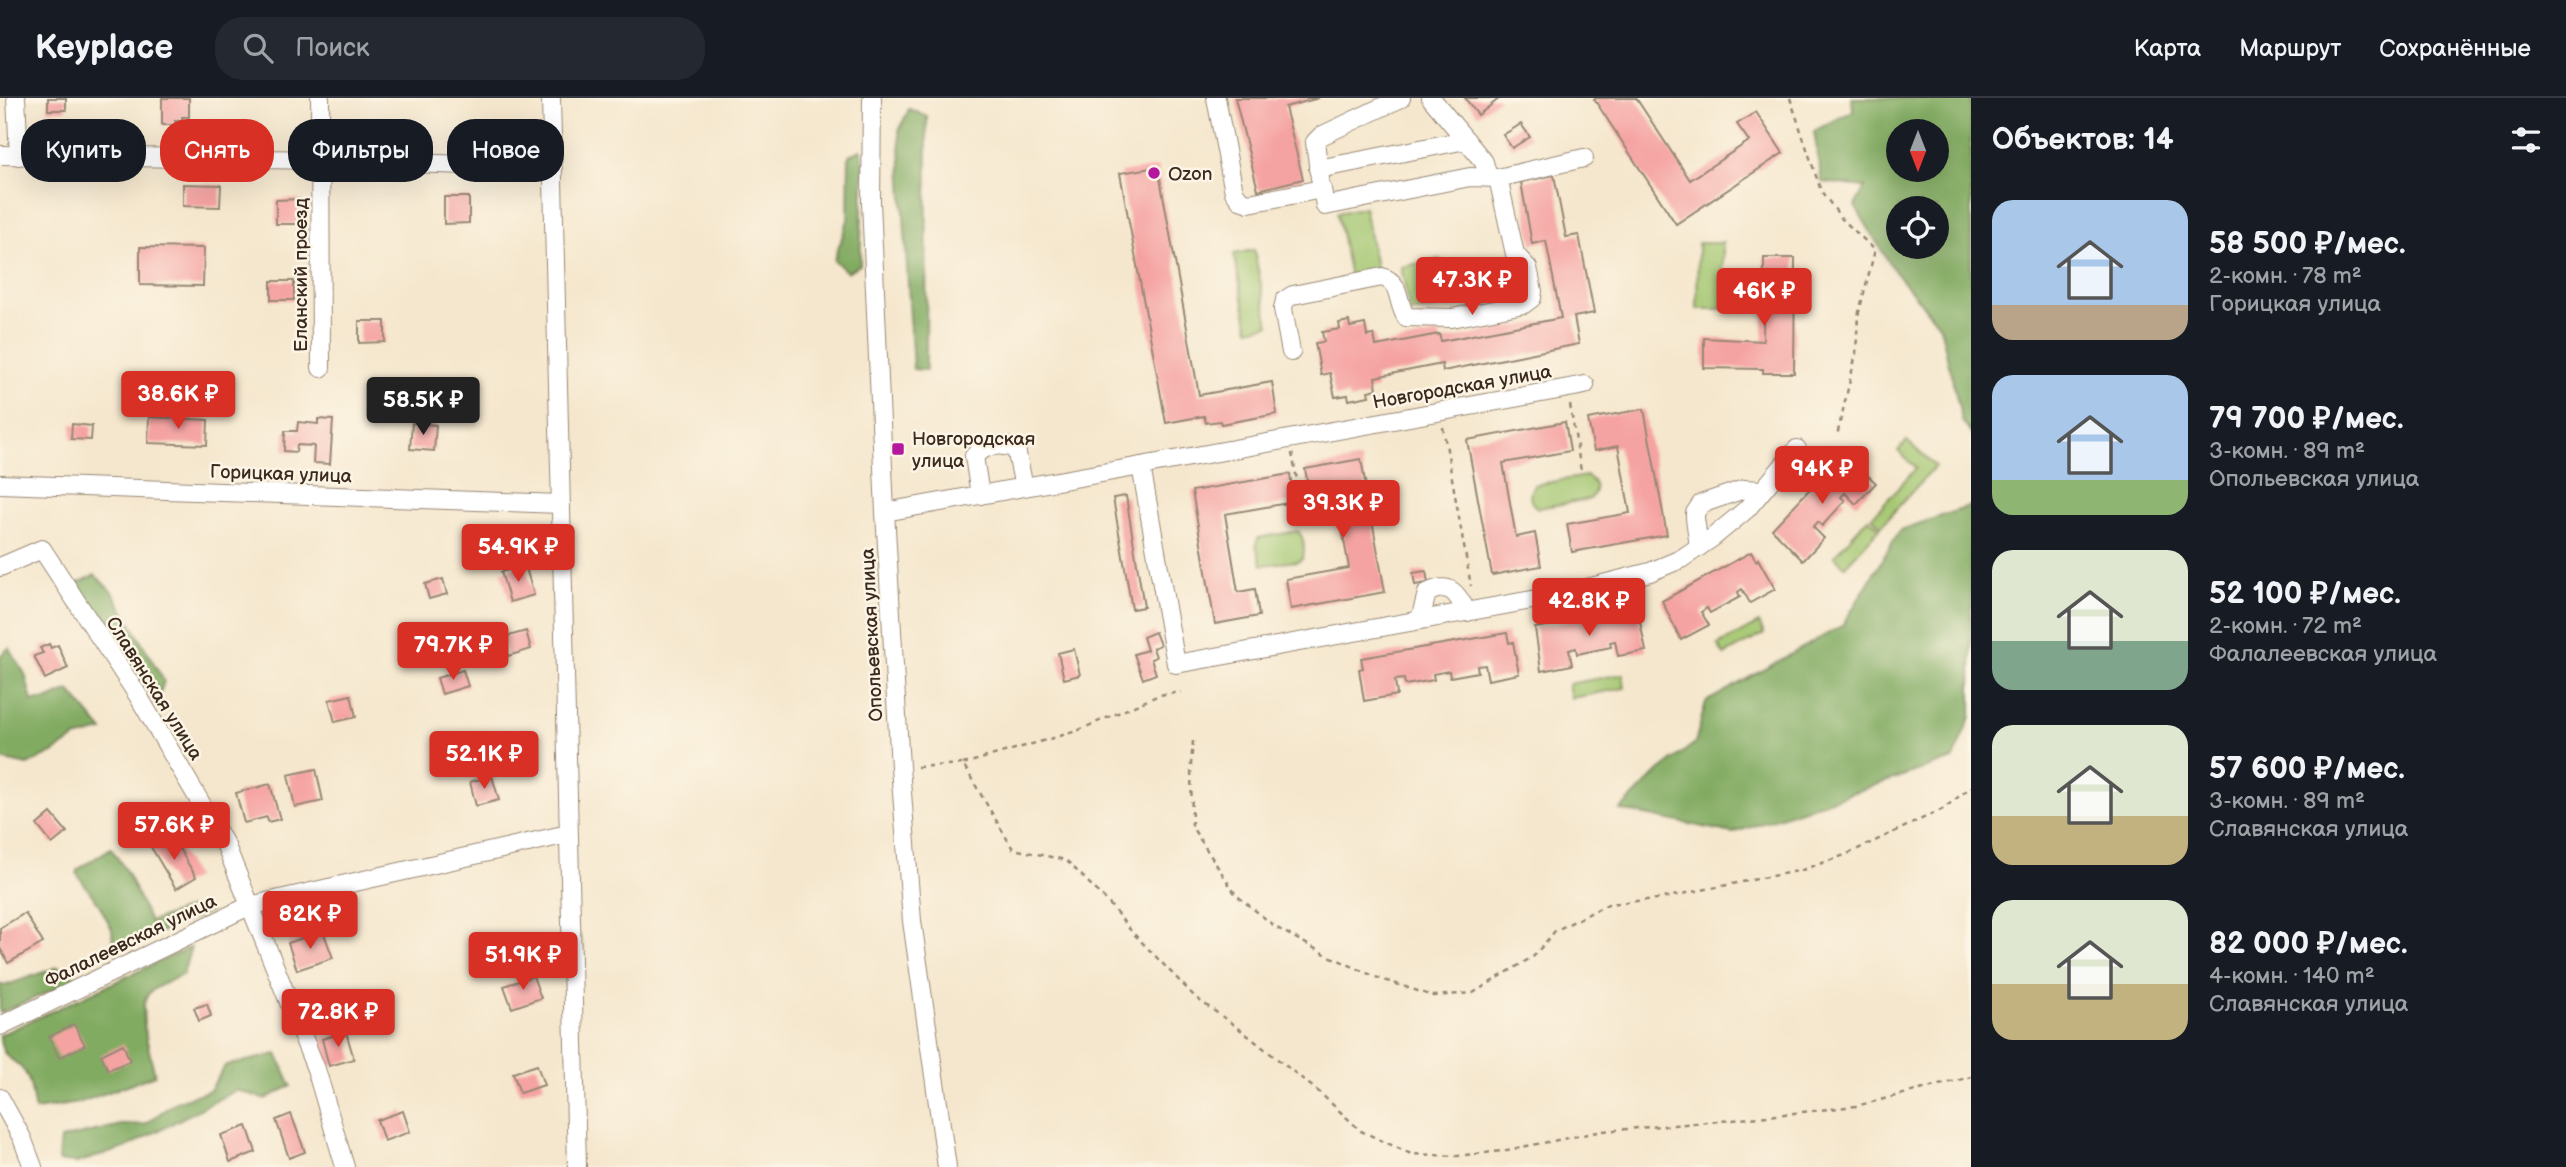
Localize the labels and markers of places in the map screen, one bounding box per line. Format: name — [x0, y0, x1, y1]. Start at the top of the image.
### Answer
place label: Ozon — [1168, 163, 1213, 186]
marker: Ozon — [1146, 165, 1162, 181]
pin: 47.3K ₽ — [1407, 258, 1537, 317]
pin: 46K ₽ — [1715, 268, 1813, 328]
pin: 38.6K ₽ — [113, 372, 243, 431]
pin: 58.5K ₽ — [358, 378, 488, 437]
place label: Новгородская улица — [912, 428, 1035, 473]
marker: Новгородская улица — [890, 441, 906, 457]
pin: 94K ₽ — [1773, 446, 1871, 506]
pin: 39.3K ₽ — [1278, 480, 1408, 540]
pin: 54.9K ₽ — [453, 524, 583, 584]
pin: 42.8K ₽ — [1524, 578, 1654, 638]
pin: 79.7K ₽ — [388, 622, 518, 682]
pin: 52.1K ₽ — [419, 732, 549, 791]
pin: 57.6K ₽ — [109, 802, 239, 862]
pin: 82K ₽ — [261, 892, 359, 951]
pin: 51.9K ₽ — [458, 932, 588, 992]
pin: 72.8K ₽ — [273, 990, 403, 1049]

